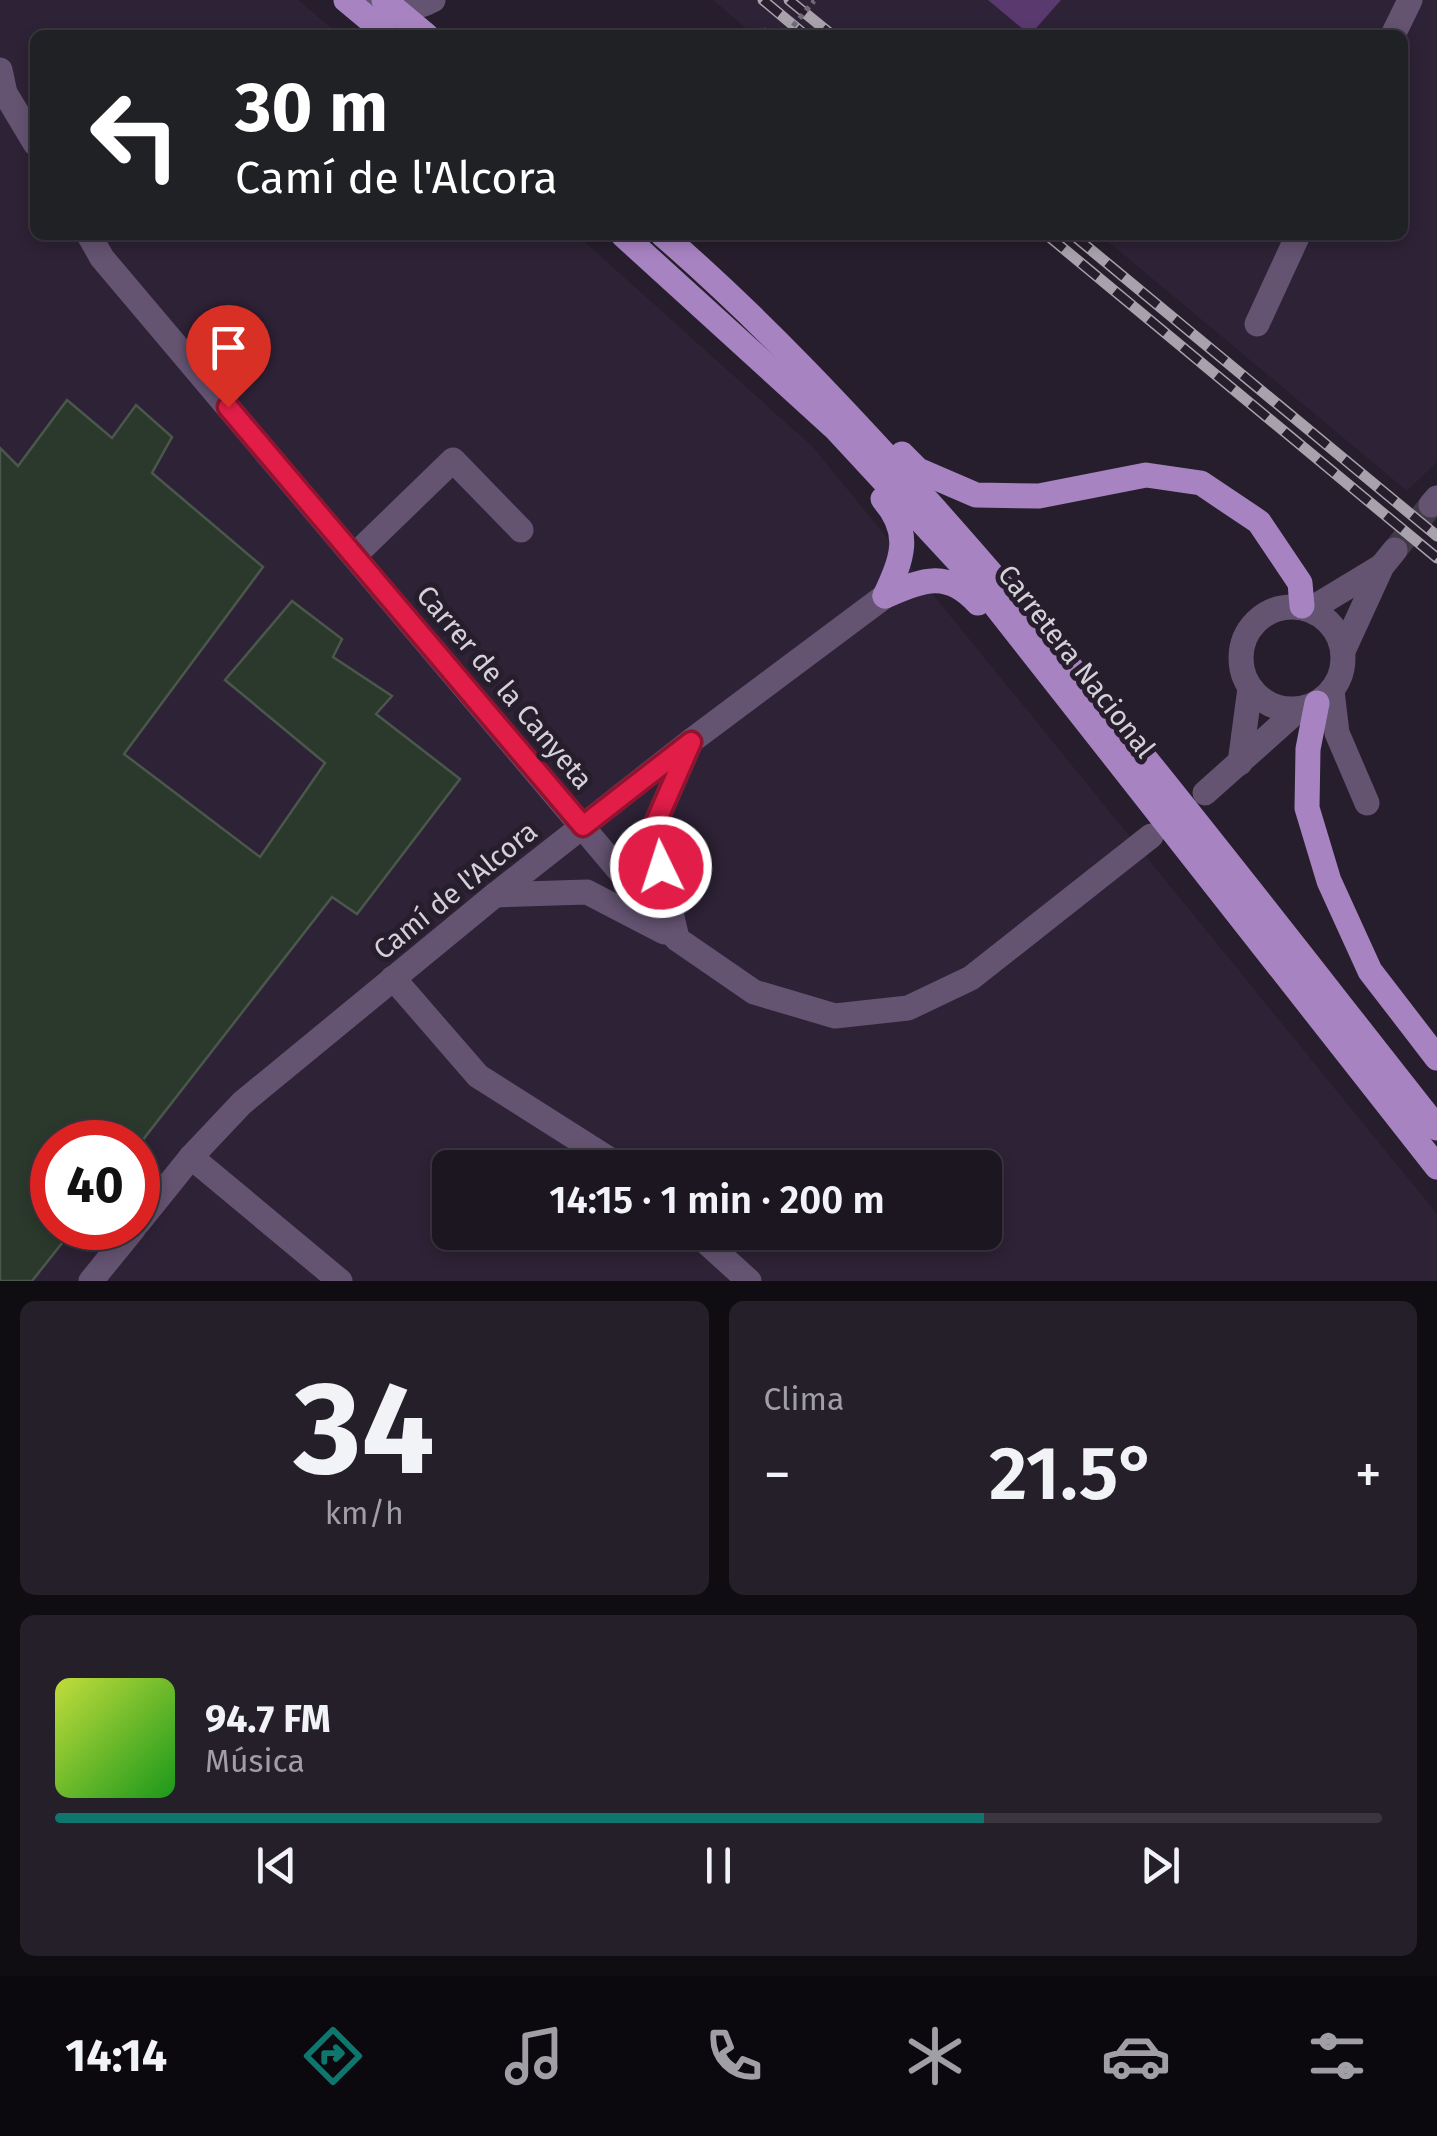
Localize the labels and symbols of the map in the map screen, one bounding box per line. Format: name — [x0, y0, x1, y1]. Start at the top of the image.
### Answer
pin — [186, 305, 271, 408]
street label: Carretera Nacional — [991, 558, 1162, 764]
street label: Carrer de la Canyeta — [410, 579, 600, 796]
street label: Camí de l'Alcora — [367, 814, 544, 966]
position arrow — [609, 815, 713, 919]
speed limit sign: 40 — [30, 1120, 160, 1250]

